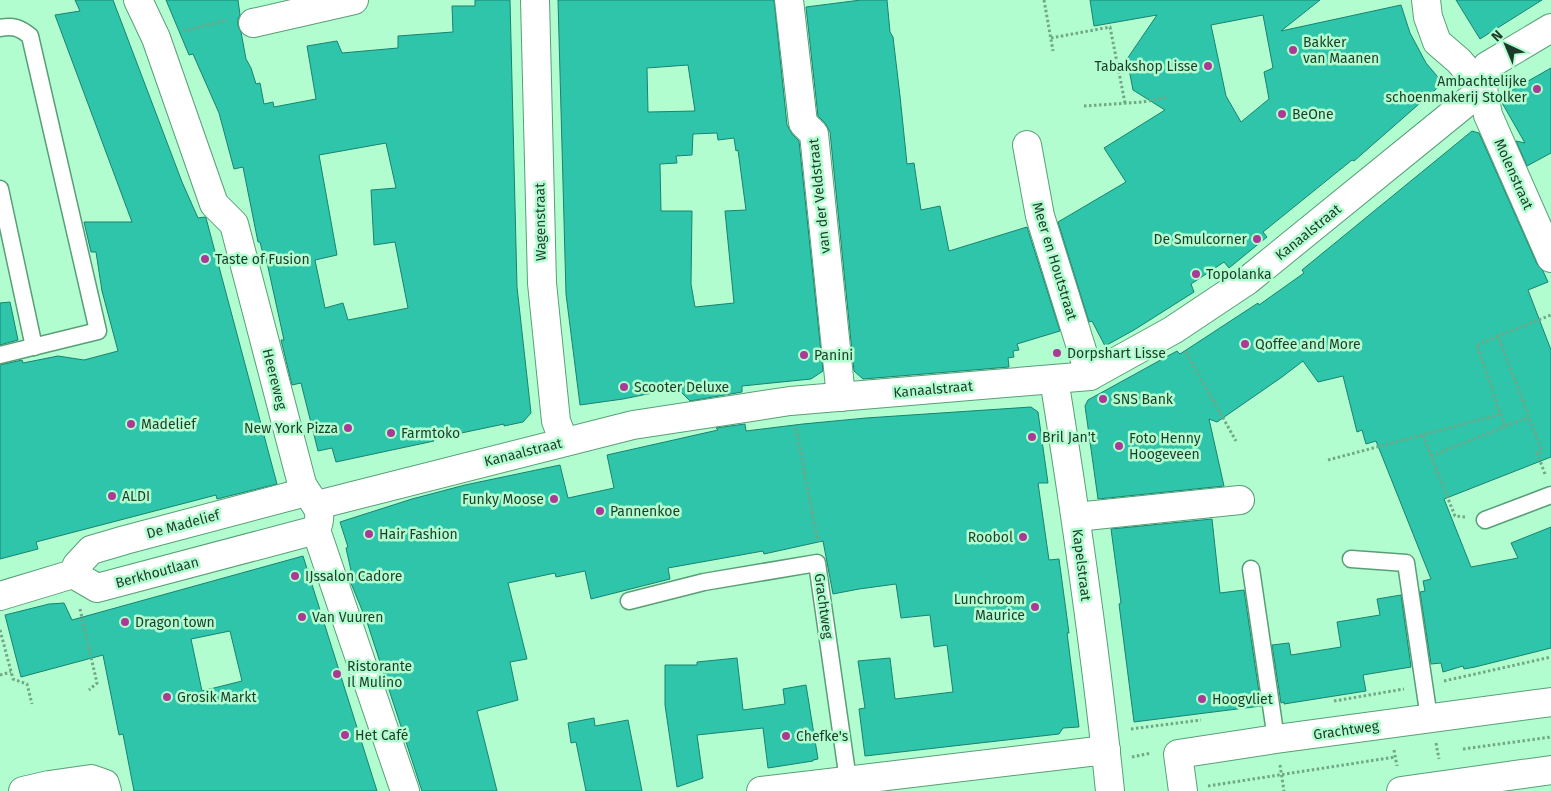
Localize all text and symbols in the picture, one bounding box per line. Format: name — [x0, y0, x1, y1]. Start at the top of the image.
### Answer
north arrow — [1481, 20, 1531, 70]
text: N — [1488, 27, 1507, 45]
place label: Bakker van Maanen — [1303, 34, 1379, 67]
marker: Bakker van Maanen — [1287, 44, 1299, 56]
place label: Tabakshop Lisse — [1095, 58, 1198, 75]
marker: Tabakshop Lisse — [1202, 60, 1214, 72]
place label: Ambachtelijke schoenmakerij Stolker — [1385, 73, 1528, 106]
marker: Ambachtelijke schoenmakerij Stolker — [1531, 83, 1543, 95]
place label: BeOne — [1292, 106, 1334, 123]
marker: BeOne — [1276, 108, 1288, 120]
street label: Molenstraat — [1490, 136, 1537, 213]
street label: van der Veldstraat — [805, 137, 834, 254]
street label: Wagenstraat — [531, 182, 550, 261]
street label: Meer en Houtstraat — [1028, 200, 1081, 323]
street label: Kanaalstraat — [1272, 200, 1345, 264]
place label: De Smulcorner — [1154, 231, 1248, 248]
marker: De Smulcorner — [1251, 233, 1263, 245]
place label: Taste of Fusion — [215, 251, 310, 268]
marker: Taste of Fusion — [199, 253, 211, 265]
place label: Topolanka — [1206, 266, 1272, 283]
marker: Topolanka — [1190, 268, 1202, 280]
place label: Qoffee and More — [1255, 336, 1361, 353]
marker: Qoffee and More — [1239, 338, 1251, 350]
place label: Dorpshart Lisse — [1067, 345, 1166, 362]
street label: Heereweg — [259, 347, 290, 412]
place label: Panini — [814, 347, 853, 364]
marker: Dorpshart Lisse — [1051, 347, 1063, 359]
marker: Panini — [798, 349, 810, 361]
street label: Kanaalstraat — [893, 377, 974, 401]
place label: Scooter Deluxe — [634, 379, 729, 396]
marker: Scooter Deluxe — [618, 381, 630, 393]
place label: SNS Bank — [1113, 391, 1174, 408]
marker: SNS Bank — [1097, 393, 1109, 405]
place label: Madelief — [141, 416, 197, 433]
marker: Madelief — [125, 418, 137, 430]
place label: New York Pizza — [244, 420, 338, 437]
marker: New York Pizza — [342, 422, 354, 434]
place label: Farmtoko — [401, 425, 460, 442]
marker: Farmtoko — [385, 427, 397, 439]
place label: Bril Jan't — [1042, 429, 1097, 446]
place label: Foto Henny Hoogeveen — [1129, 430, 1201, 463]
marker: Bril Jan't — [1026, 431, 1038, 443]
street label: Kanaalstraat — [482, 434, 565, 470]
marker: Foto Henny Hoogeveen — [1113, 440, 1125, 452]
place label: ALDI — [122, 488, 150, 505]
marker: ALDI — [106, 490, 118, 502]
place label: Funky Moose — [462, 491, 544, 508]
marker: Funky Moose — [548, 493, 560, 505]
place label: Pannenkoe — [610, 503, 680, 520]
marker: Pannenkoe — [594, 505, 606, 517]
street label: De Madelief — [145, 506, 223, 542]
place label: Hair Fashion — [379, 526, 458, 543]
marker: Hair Fashion — [363, 528, 375, 540]
street label: Kapelstraat — [1069, 528, 1094, 603]
place label: Roobol — [968, 529, 1013, 546]
marker: Roobol — [1017, 531, 1029, 543]
street label: Berkhoutlaan — [114, 553, 201, 592]
place label: IJssalon Cadore — [305, 568, 402, 585]
marker: IJssalon Cadore — [289, 570, 301, 582]
street label: Grachtweg — [810, 572, 837, 641]
place label: Lunchroom Maurice — [954, 591, 1025, 624]
marker: Lunchroom Maurice — [1029, 601, 1041, 613]
place label: Van Vuuren — [312, 609, 383, 626]
marker: Van Vuuren — [296, 611, 308, 623]
place label: Dragon town — [135, 614, 215, 631]
marker: Dragon town — [119, 616, 131, 628]
place label: Ristorante Il Mulino — [347, 658, 412, 691]
marker: Ristorante Il Mulino — [331, 668, 343, 680]
place label: Grosik Markt — [177, 689, 257, 706]
marker: Grosik Markt — [161, 691, 173, 703]
place label: Hoogvliet — [1212, 691, 1274, 708]
marker: Hoogvliet — [1196, 693, 1208, 705]
street label: Grachtweg — [1312, 717, 1381, 744]
place label: Het Café — [355, 727, 408, 744]
place label: Chefke's — [796, 728, 849, 745]
marker: Het Café — [339, 729, 351, 741]
marker: Chefke's — [780, 730, 792, 742]

